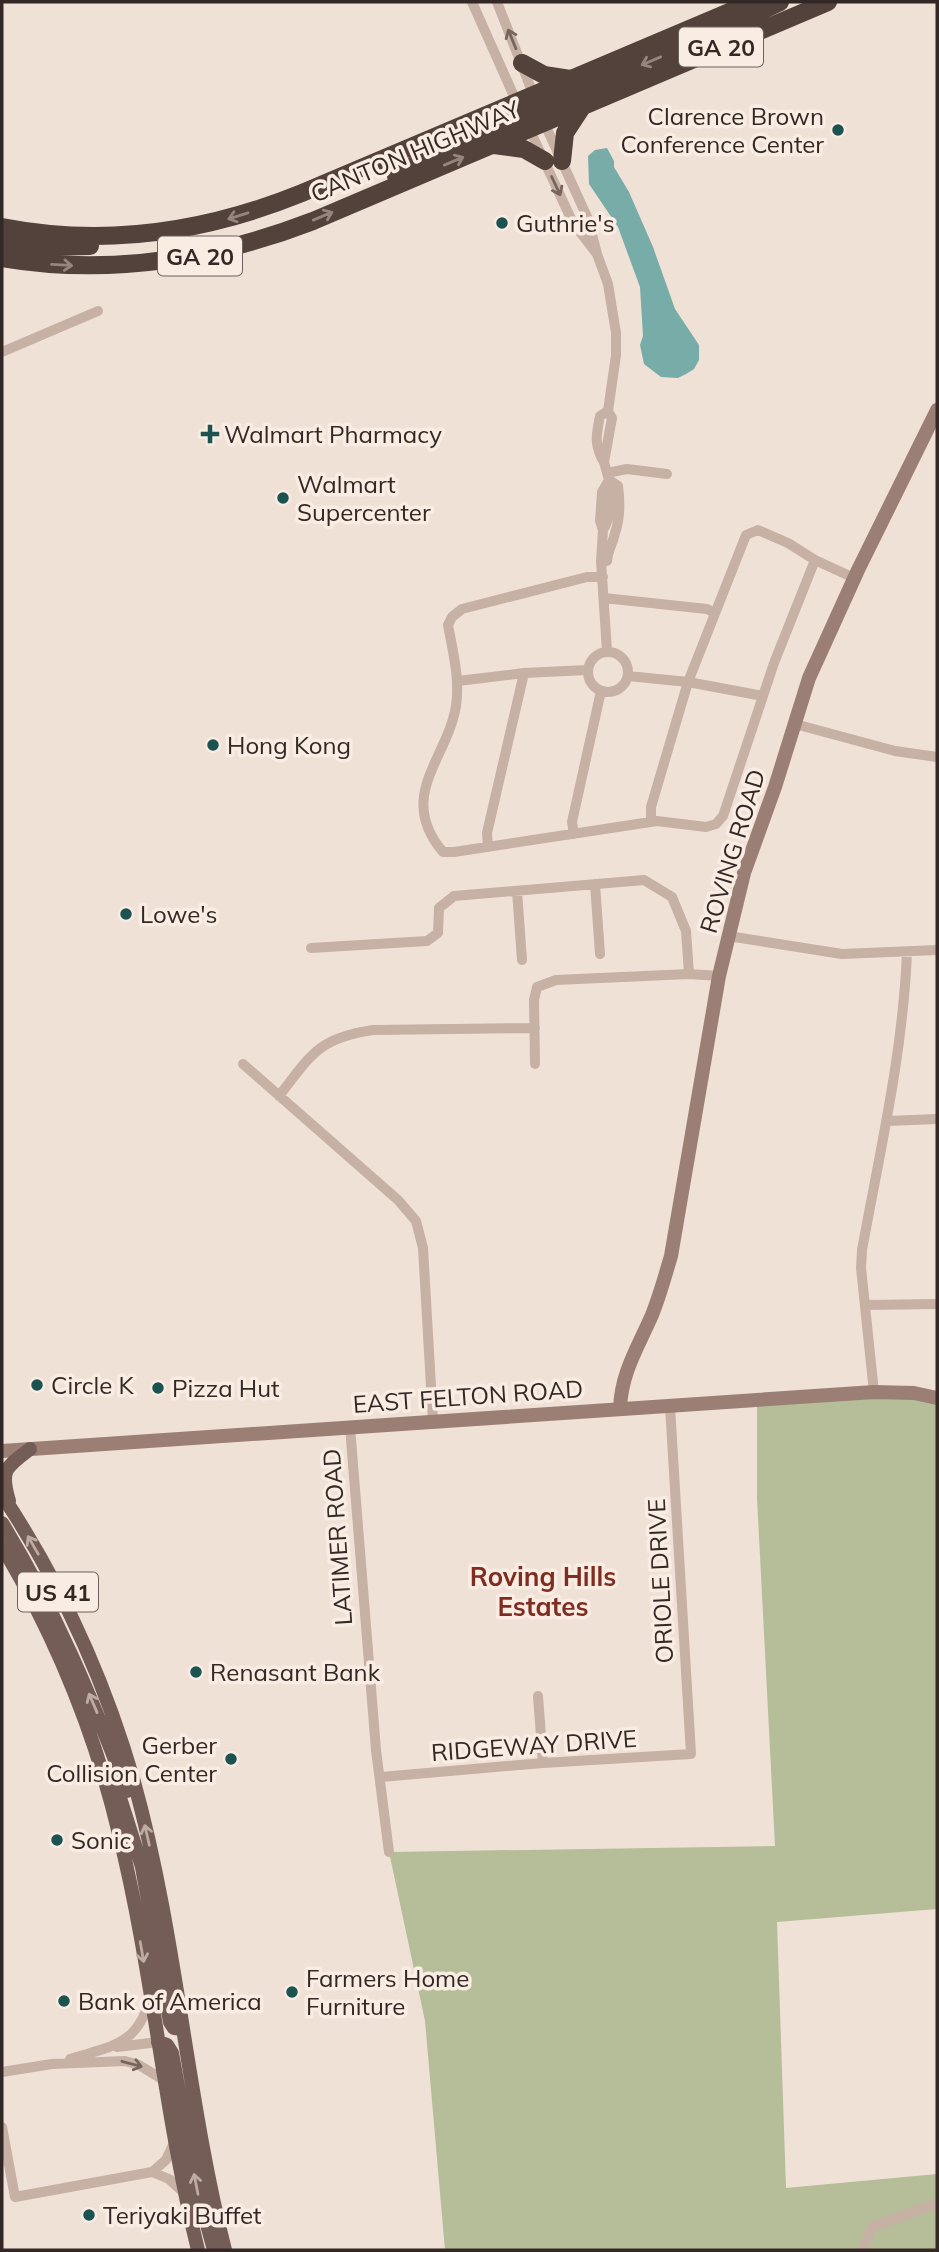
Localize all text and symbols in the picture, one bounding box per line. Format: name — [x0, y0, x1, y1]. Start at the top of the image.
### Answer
road number: GA 20 — [679, 28, 763, 66]
one-way arrow — [505, 29, 518, 50]
one-way arrow — [641, 56, 662, 69]
street label: CANTON HIGHWAY — [306, 93, 524, 209]
place label: Clarence Brown Conference Center — [620, 101, 824, 159]
marker: Clarence Brown Conference Center — [830, 122, 846, 138]
one-way arrow — [442, 153, 464, 166]
one-way arrow — [550, 175, 563, 196]
place label: Guthrie's — [516, 208, 615, 238]
one-way arrow — [312, 209, 334, 222]
one-way arrow — [227, 211, 249, 224]
marker: Guthrie's — [494, 215, 510, 231]
road number: GA 20 — [158, 236, 242, 276]
one-way arrow — [51, 259, 73, 272]
place label: Walmart Pharmacy — [224, 419, 442, 449]
marker: Walmart Pharmacy — [202, 426, 218, 442]
place label: Walmart Supercenter — [297, 469, 431, 527]
marker: Walmart Supercenter — [275, 490, 291, 506]
place label: Hong Kong — [227, 730, 351, 760]
marker: Hong Kong — [205, 737, 221, 753]
street label: ROVING ROAD — [693, 766, 771, 936]
place label: Lowe's — [140, 899, 217, 929]
marker: Lowe's — [118, 906, 134, 922]
place label: Circle K — [51, 1370, 135, 1400]
place label: Pizza Hut — [172, 1373, 279, 1403]
street label: EAST FELTON ROAD — [352, 1373, 584, 1419]
marker: Circle K — [29, 1377, 45, 1393]
marker: Pizza Hut — [150, 1380, 166, 1396]
street label: LATIMER ROAD — [316, 1448, 358, 1626]
street label: ORIOLE DRIVE — [641, 1498, 679, 1664]
one-way arrow — [26, 1536, 40, 1556]
district label: Roving Hills Estates — [470, 1560, 616, 1623]
road number: US 41 — [18, 1572, 98, 1611]
place label: Renasant Bank — [210, 1657, 381, 1687]
marker: Renasant Bank — [188, 1664, 204, 1680]
one-way arrow — [86, 1692, 99, 1714]
street label: RIDGEWAY DRIVE — [430, 1723, 638, 1767]
place label: Gerber Collision Center — [46, 1730, 217, 1788]
marker: Gerber Collision Center — [223, 1751, 239, 1767]
one-way arrow — [139, 1824, 153, 1847]
place label: Sonic — [71, 1825, 131, 1855]
marker: Sonic — [49, 1832, 65, 1848]
one-way arrow — [136, 1940, 149, 1963]
place label: Farmers Home Furniture — [306, 1963, 469, 2021]
marker: Farmers Home Furniture — [284, 1984, 300, 2000]
place label: Bank of America — [78, 1986, 262, 2016]
marker: Bank of America — [56, 1993, 72, 2009]
one-way arrow — [120, 2058, 143, 2071]
one-way arrow — [189, 2173, 202, 2196]
place label: Teriyaki Buffet — [103, 2200, 262, 2230]
marker: Teriyaki Buffet — [81, 2207, 97, 2223]

